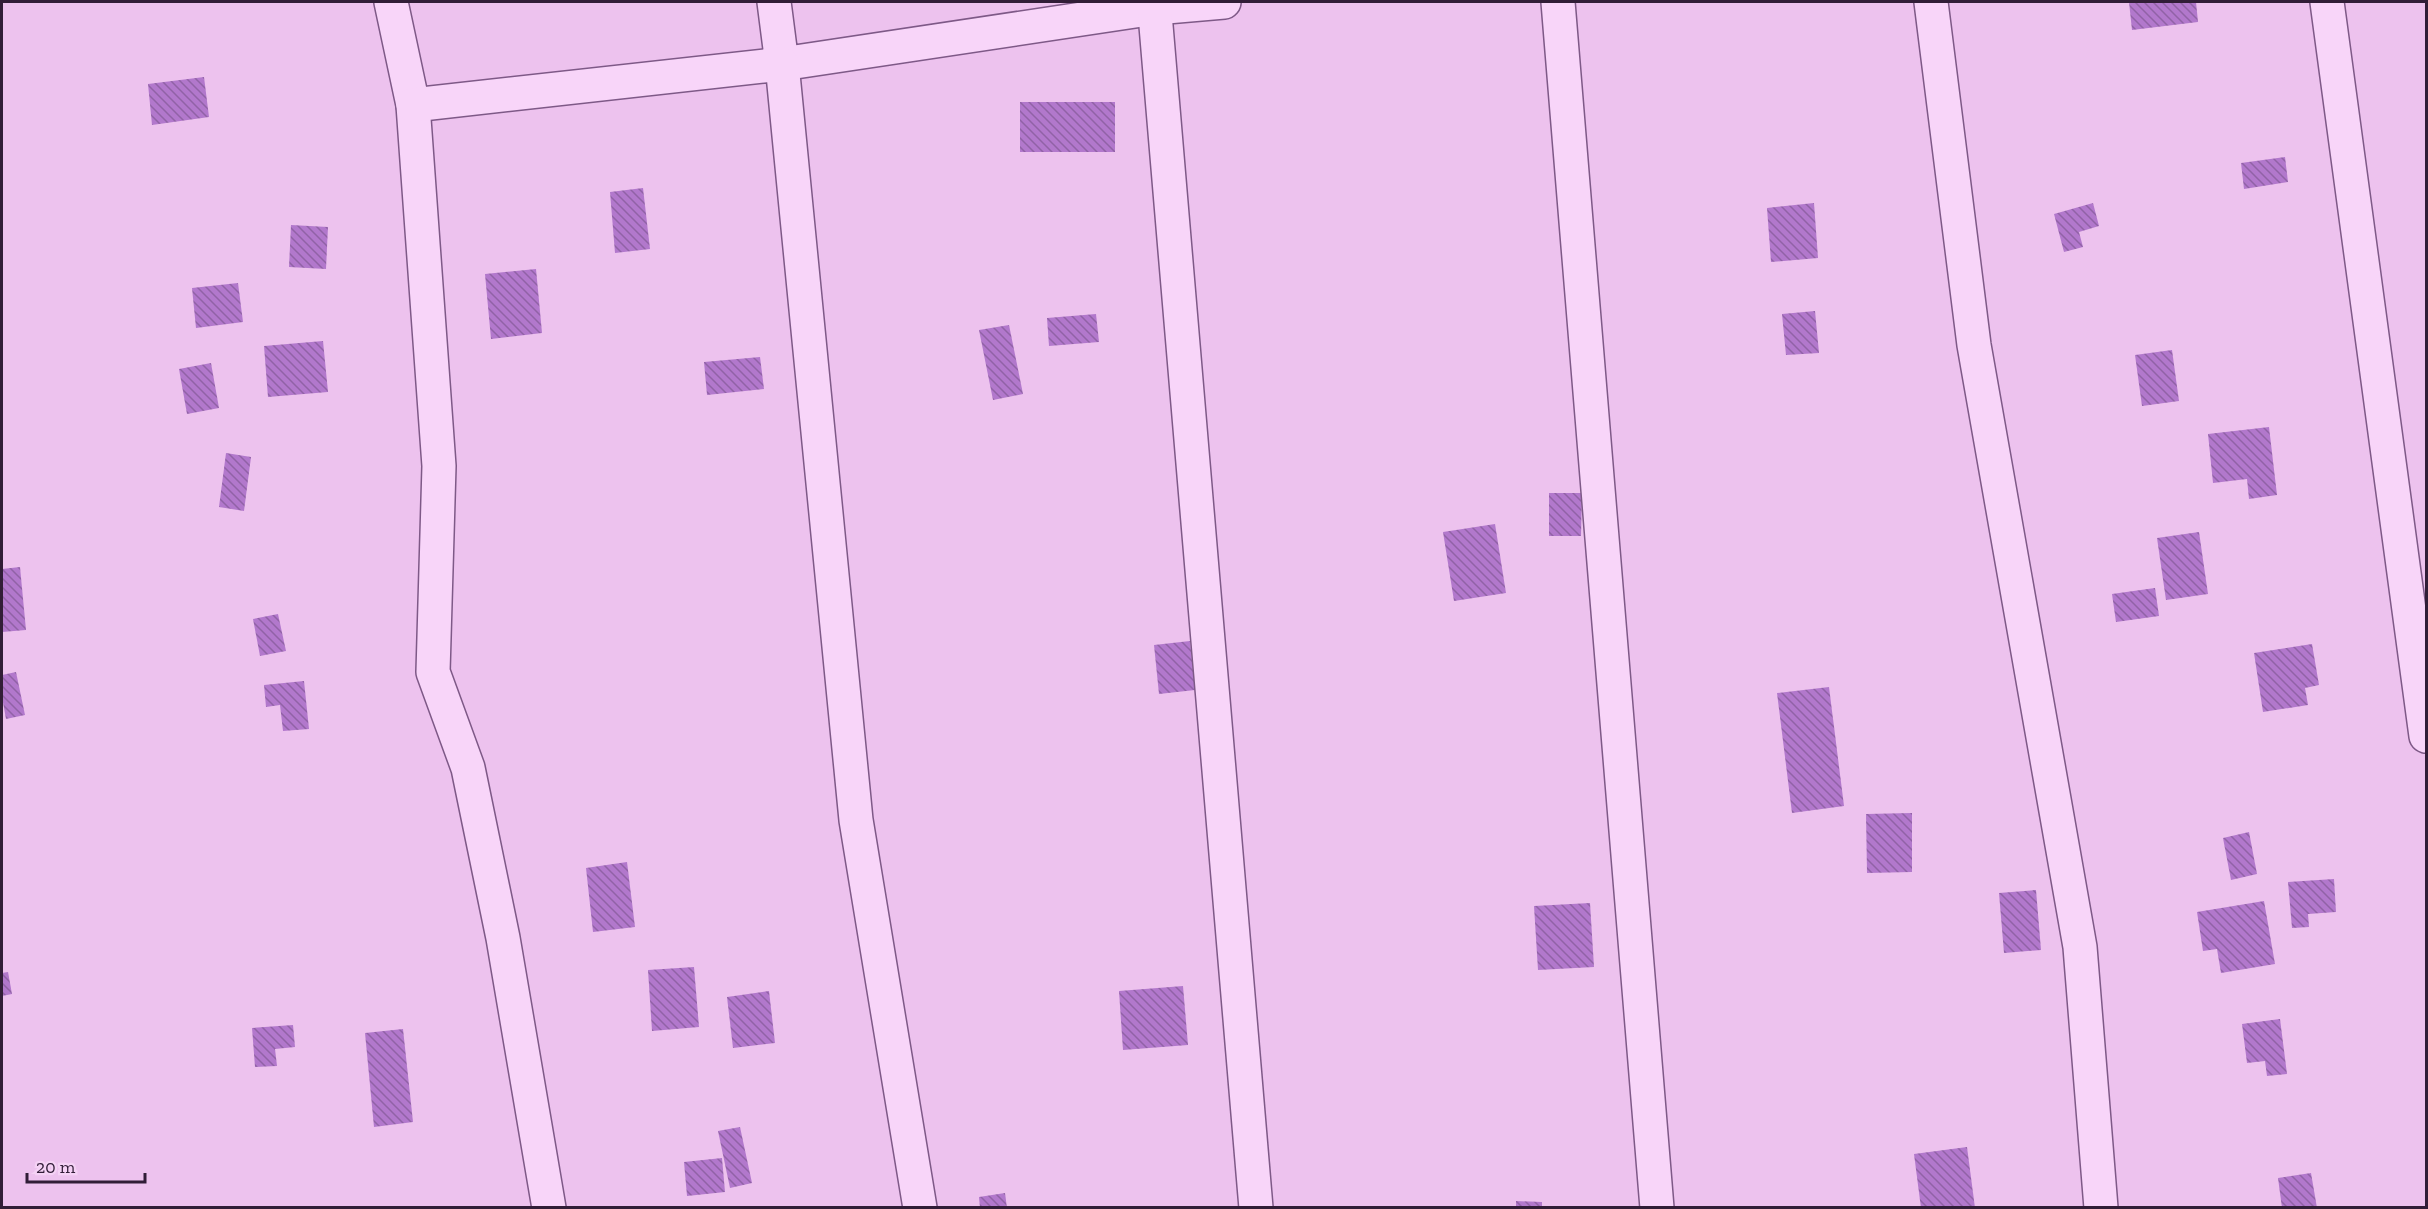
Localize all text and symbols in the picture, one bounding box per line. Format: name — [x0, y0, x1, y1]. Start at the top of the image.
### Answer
scale bar — [27, 1146, 146, 1184]
text: 20 m — [36, 1156, 76, 1178]

